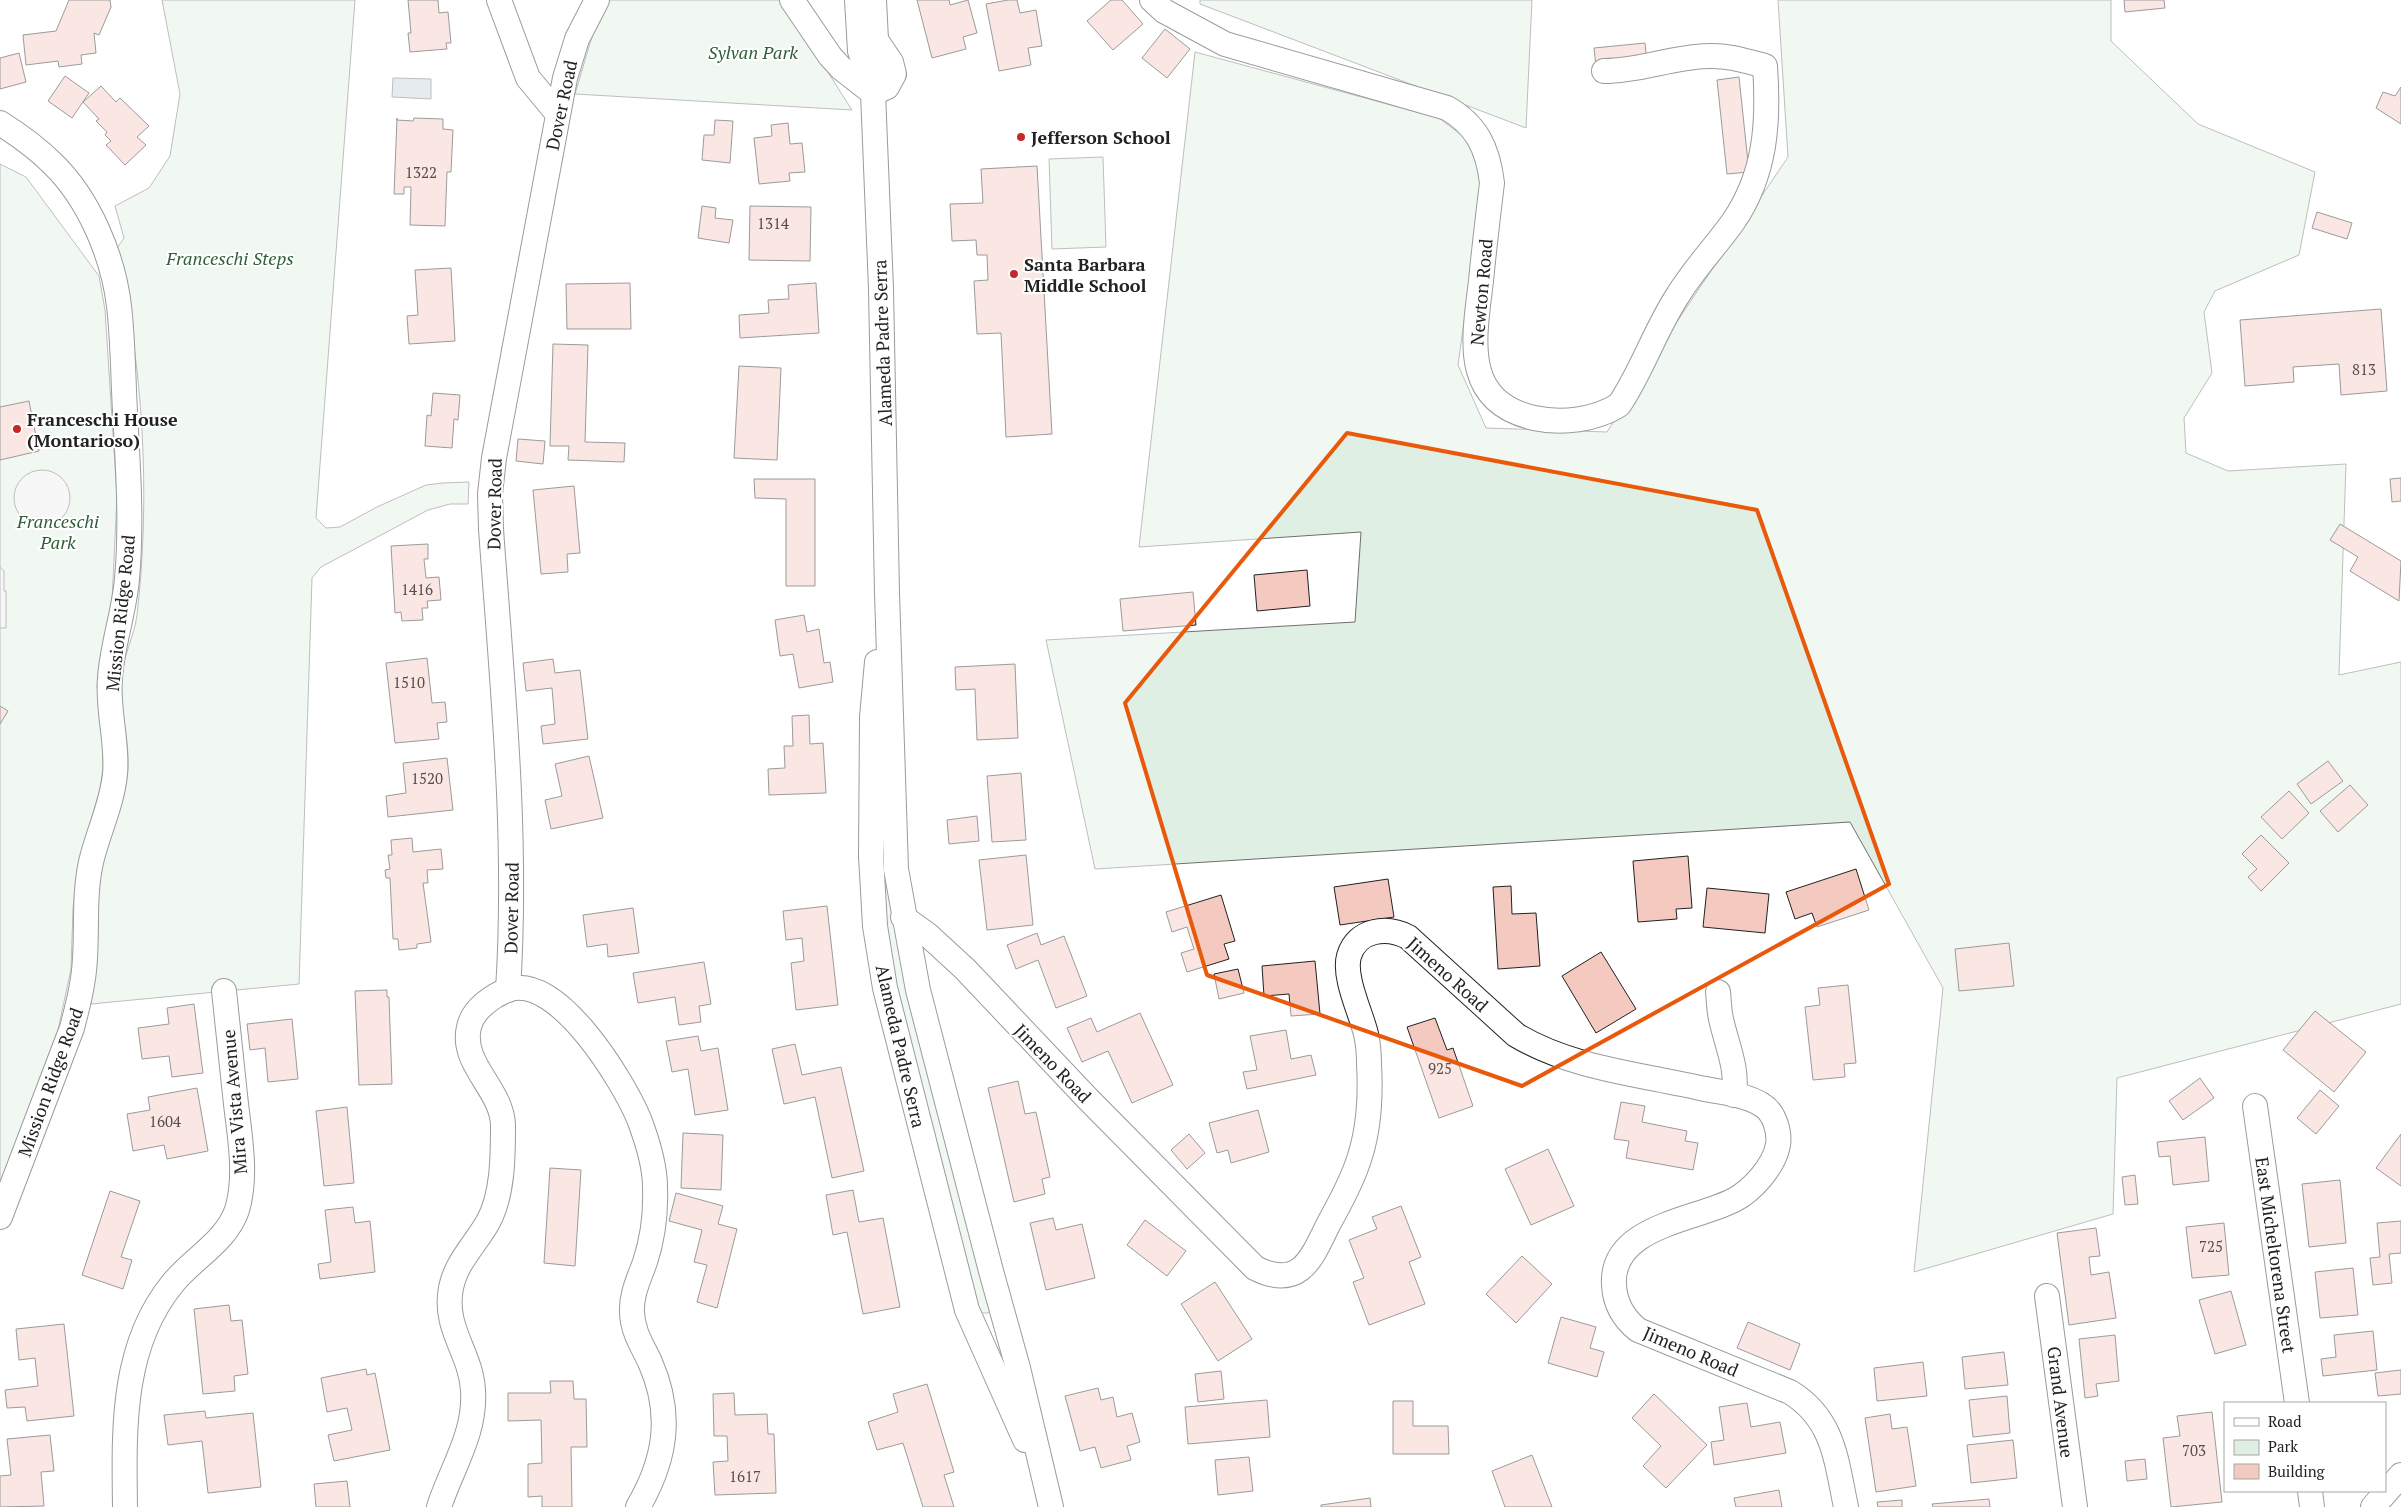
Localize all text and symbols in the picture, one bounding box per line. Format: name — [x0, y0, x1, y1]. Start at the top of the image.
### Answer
park label: Sylvan Park — [708, 40, 798, 64]
street label: Dover Road — [540, 58, 582, 152]
place label: Jefferson School — [1031, 125, 1171, 149]
marker: Jefferson School — [1015, 131, 1027, 143]
house number: 1322 — [405, 162, 437, 182]
house number: 1314 — [757, 213, 789, 233]
street label: Newton Road — [1464, 238, 1498, 346]
park label: Franceschi Steps — [165, 246, 294, 270]
place label: Santa Barbara Middle School — [1024, 252, 1146, 297]
street label: Alameda Padre Serra — [867, 259, 897, 427]
marker: Santa Barbara Middle School — [1008, 268, 1020, 280]
house number: 813 — [2352, 359, 2376, 379]
place label: Franceschi House (Montarioso) — [27, 407, 178, 452]
marker: Franceschi House (Montarioso) — [11, 423, 23, 435]
street label: Dover Road — [481, 458, 507, 550]
park label: Franceschi Park — [16, 509, 99, 554]
street label: Mission Ridge Road — [100, 534, 140, 692]
house number: 1416 — [401, 579, 433, 599]
house number: 1510 — [393, 672, 425, 692]
house number: 1520 — [411, 768, 443, 788]
street label: Dover Road — [498, 862, 524, 954]
street label: Jimeno Road — [1402, 931, 1494, 1017]
street label: Alameda Padre Serra — [871, 962, 931, 1130]
street label: Mission Ridge Road — [12, 1004, 88, 1160]
street label: Jimeno Road — [1009, 1018, 1097, 1108]
street label: Mira Vista Avenue — [216, 1029, 252, 1175]
house number: 925 — [1428, 1058, 1452, 1078]
house number: 1604 — [149, 1111, 181, 1131]
street label: East Micheltorena Street — [2250, 1155, 2302, 1355]
house number: 725 — [2199, 1236, 2223, 1256]
street label: Jimeno Road — [1640, 1320, 1742, 1382]
street label: Grand Avenue — [2042, 1345, 2080, 1459]
legend — [2224, 1402, 2386, 1492]
text: Road — [2268, 1411, 2301, 1431]
text: Park — [2268, 1436, 2298, 1456]
house number: 703 — [2182, 1440, 2206, 1460]
text: Building — [2268, 1461, 2326, 1481]
house number: 1617 — [729, 1466, 761, 1486]

